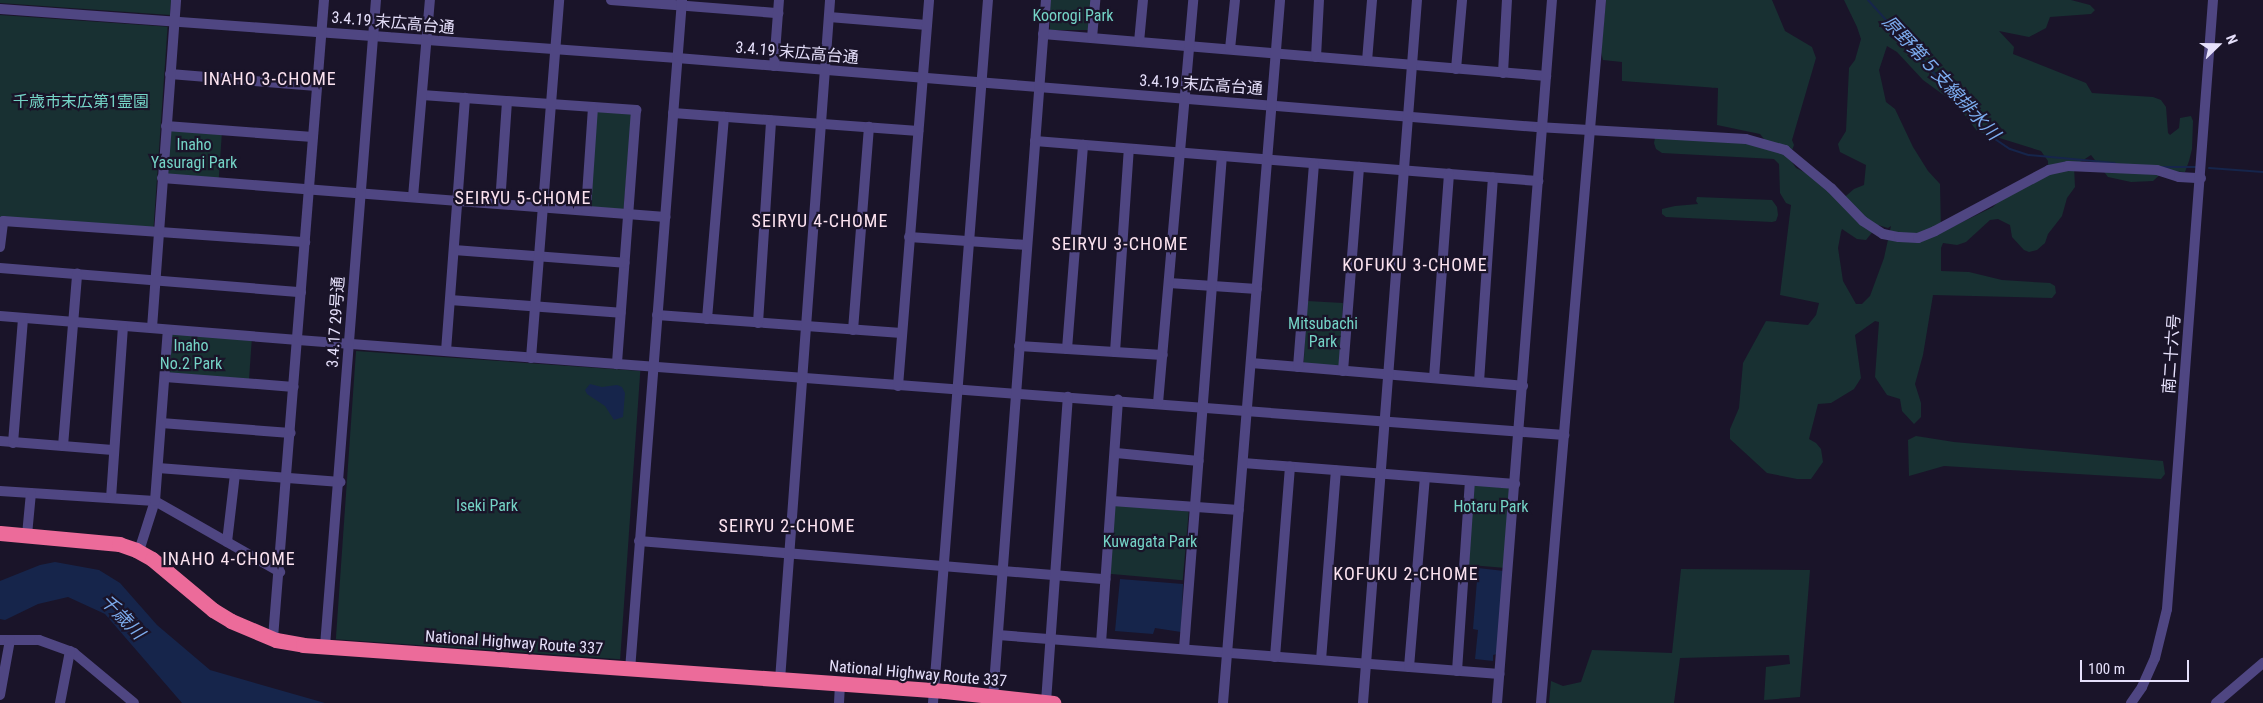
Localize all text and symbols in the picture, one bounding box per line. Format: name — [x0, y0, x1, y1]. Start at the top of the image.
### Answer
park label: Koorogi Park — [1032, 6, 1114, 26]
street label: 3.4.19 末広高台通 — [331, 8, 455, 38]
water label: 原野第５支線排水川 — [1878, 11, 2004, 145]
north arrow — [2193, 20, 2243, 70]
text: N — [2223, 32, 2241, 46]
street label: 3.4.19 末広高台通 — [735, 38, 859, 68]
district label: INAHO 3-CHOME — [202, 68, 338, 90]
street label: 3.4.19 末広高台通 — [1139, 71, 1263, 99]
park label: 千歳市末広第1霊園 — [13, 92, 149, 112]
park label: Inaho Yasuragi Park — [151, 135, 237, 173]
district label: SEIRYU 5-CHOME — [453, 187, 593, 209]
district label: SEIRYU 4-CHOME — [750, 210, 890, 232]
district label: SEIRYU 3-CHOME — [1050, 233, 1190, 255]
district label: KOFUKU 3-CHOME — [1341, 254, 1489, 276]
street label: 3.4.17 29号通 — [323, 276, 349, 368]
street label: 南二十六号 — [2160, 313, 2184, 395]
park label: Mitsubachi Park — [1288, 314, 1358, 352]
park label: Inaho No.2 Park — [160, 336, 222, 374]
park label: Iseki Park — [456, 496, 518, 516]
park label: Hotaru Park — [1453, 497, 1529, 517]
district label: SEIRYU 2-CHOME — [717, 515, 857, 537]
park label: Kuwagata Park — [1103, 532, 1197, 552]
district label: INAHO 4-CHOME — [161, 548, 297, 570]
district label: KOFUKU 2-CHOME — [1332, 563, 1480, 585]
water label: 千歳川 — [95, 590, 149, 644]
street label: National Highway Route 337 — [424, 627, 604, 659]
scale bar — [2083, 650, 2192, 682]
street label: National Highway Route 337 — [828, 657, 1008, 691]
text: 100 m — [2088, 660, 2125, 678]

